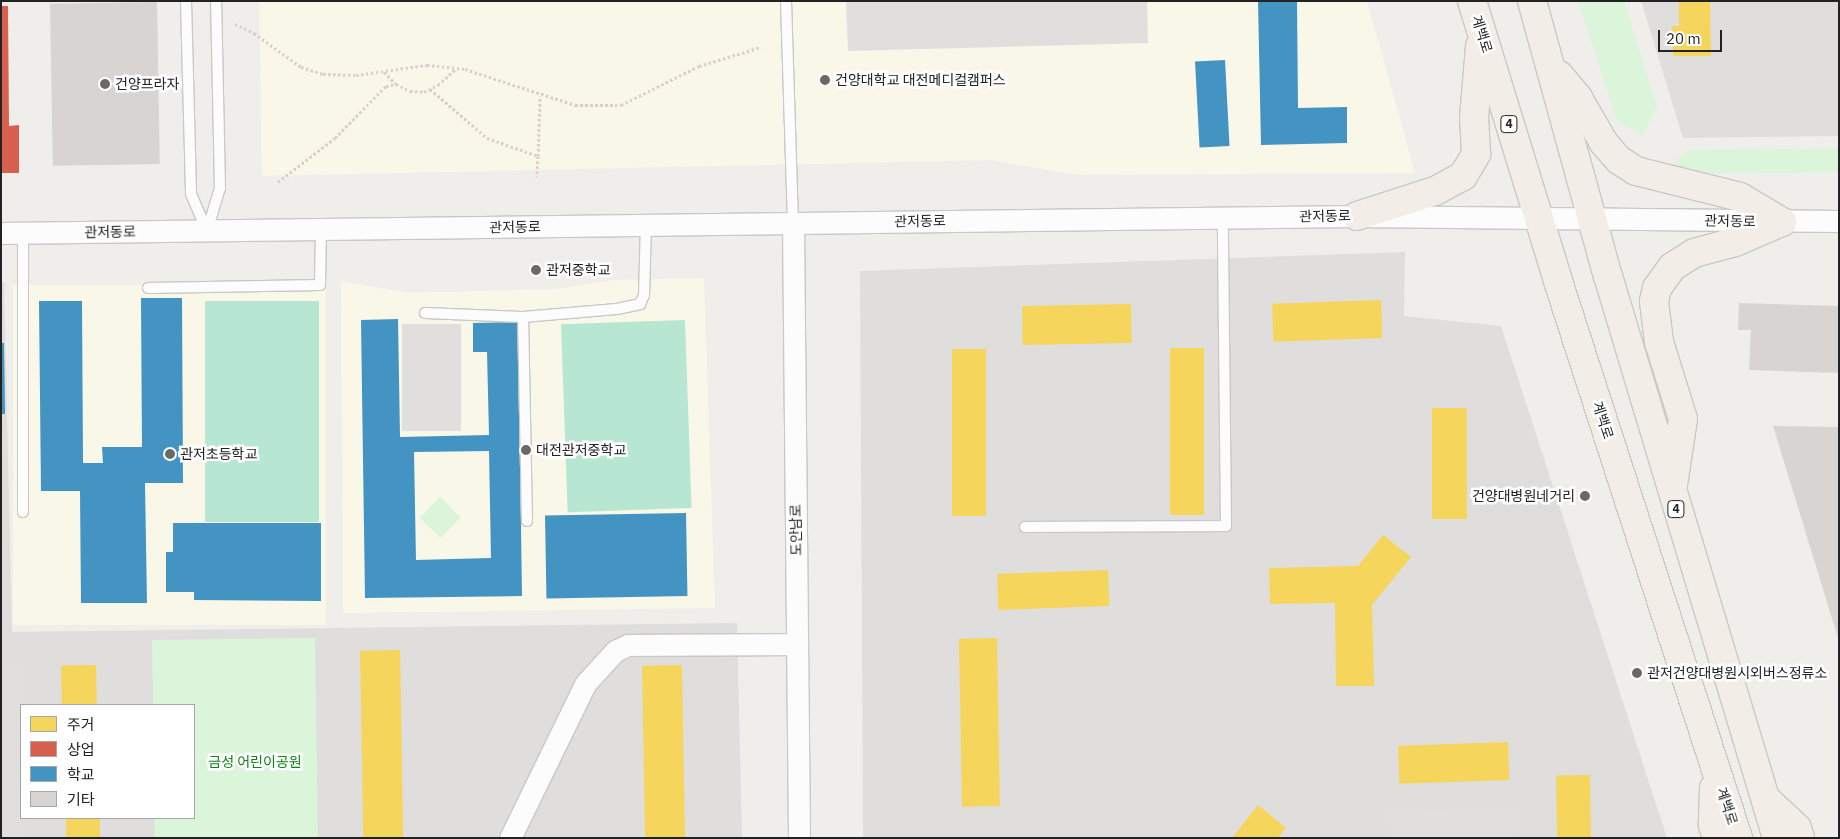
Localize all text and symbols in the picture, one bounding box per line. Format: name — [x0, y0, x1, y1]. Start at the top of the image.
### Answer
street label: 계백로 — [1468, 13, 1496, 55]
scale bar — [1660, 20, 1724, 52]
text: 20 m — [1666, 29, 1701, 48]
place label: 건양대학교 대전메디컬캠퍼스 — [835, 72, 1006, 88]
marker: 건양대학교 대전메디컬캠퍼스 — [819, 74, 831, 86]
place label: 건양프라자 — [115, 76, 179, 92]
marker: 건양프라자 — [99, 78, 111, 90]
road number: 4 — [1500, 115, 1518, 134]
street label: 관저동로 — [1299, 207, 1351, 225]
street label: 관저동로 — [894, 212, 946, 230]
street label: 관저동로 — [1704, 212, 1756, 230]
street label: 관저동로 — [489, 218, 541, 236]
street label: 관저동로 — [84, 223, 136, 241]
place label: 관저중학교 — [546, 262, 610, 278]
marker: 관저중학교 — [530, 264, 542, 276]
street label: 계백로 — [1589, 399, 1617, 441]
place label: 대전관저중학교 — [536, 442, 626, 458]
marker: 대전관저중학교 — [520, 444, 532, 456]
place label: 관저초등학교 — [180, 446, 257, 462]
marker: 관저초등학교 — [164, 448, 176, 460]
place label: 건양대병원네거리 — [1472, 488, 1575, 504]
marker: 건양대병원네거리 — [1579, 490, 1591, 502]
road number: 4 — [1667, 499, 1685, 518]
street label: 도안남로 — [787, 504, 805, 556]
place label: 관저건양대병원시외버스정류소 — [1647, 665, 1827, 681]
marker: 관저건양대병원시외버스정류소 — [1631, 667, 1643, 679]
legend — [20, 704, 195, 819]
text: 주거 — [67, 715, 95, 734]
text: 상업 — [67, 740, 95, 759]
park label: 금성 어린이공원 — [208, 754, 302, 770]
text: 학교 — [67, 765, 95, 784]
street label: 계백로 — [1713, 785, 1741, 827]
text: 기타 — [67, 790, 95, 809]

